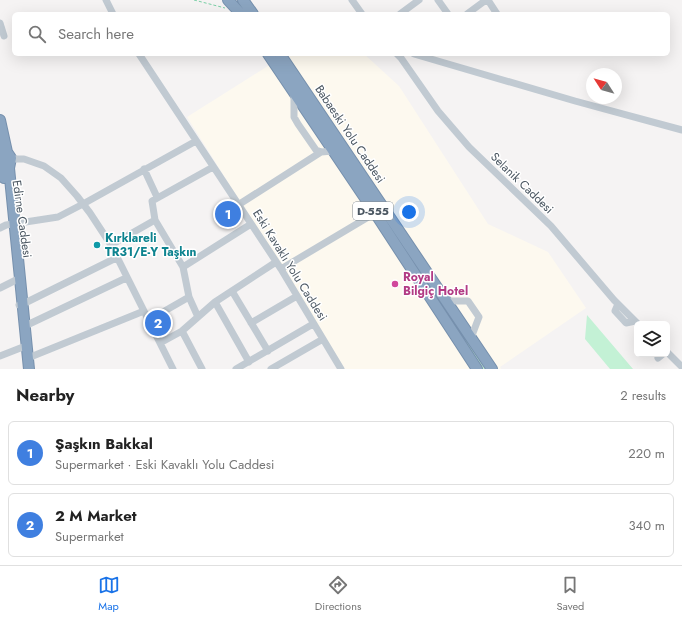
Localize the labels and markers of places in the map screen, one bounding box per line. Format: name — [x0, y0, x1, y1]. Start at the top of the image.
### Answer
pin: 1 — [215, 199, 241, 229]
place label: Kırklareli TR31/E-Y Taşkın — [105, 229, 196, 261]
marker: Kırklareli TR31/E-Y Taşkın — [92, 240, 102, 250]
place label: Royal Bilgiç Hotel — [403, 268, 468, 300]
marker: Royal Bilgiç Hotel — [390, 279, 400, 289]
pin: 2 — [145, 308, 171, 338]

